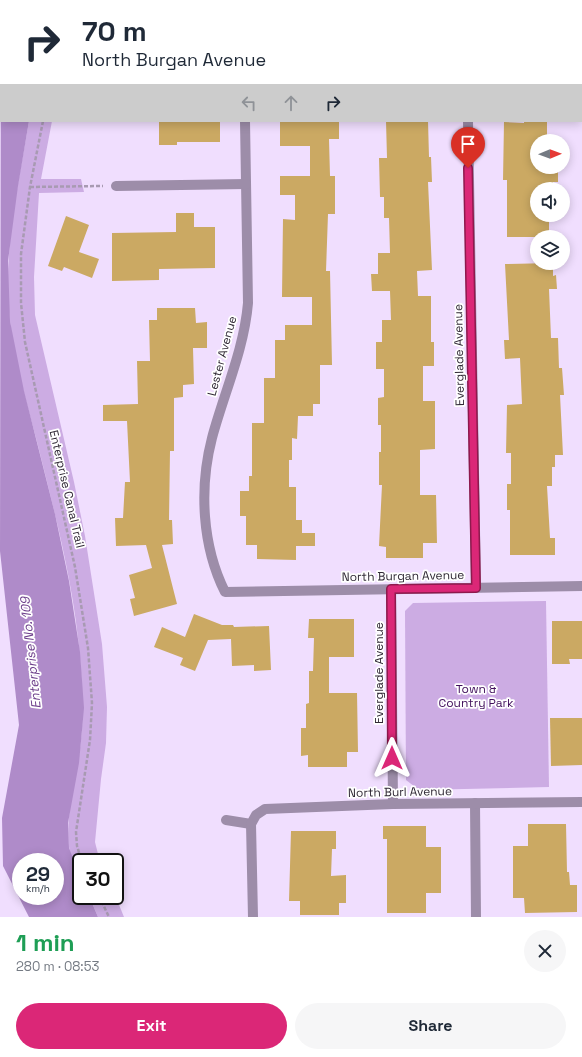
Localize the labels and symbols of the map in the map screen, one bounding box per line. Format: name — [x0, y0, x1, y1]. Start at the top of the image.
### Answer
pin — [451, 127, 485, 168]
north arrow — [530, 134, 570, 174]
street label: Everglade Avenue — [450, 304, 468, 406]
street label: Lester Avenue — [204, 314, 240, 398]
street label: Enterprise Canal Trail — [46, 429, 88, 549]
street label: North Burgan Avenue — [342, 567, 464, 585]
water label: Enterprise No. 109 — [16, 595, 45, 710]
street label: Everglade Avenue — [371, 622, 387, 724]
park label: Town & Country Park — [438, 681, 514, 711]
position arrow — [371, 737, 413, 779]
street label: North Burl Avenue — [348, 783, 452, 801]
speed limit sign: 30 — [72, 853, 124, 905]

